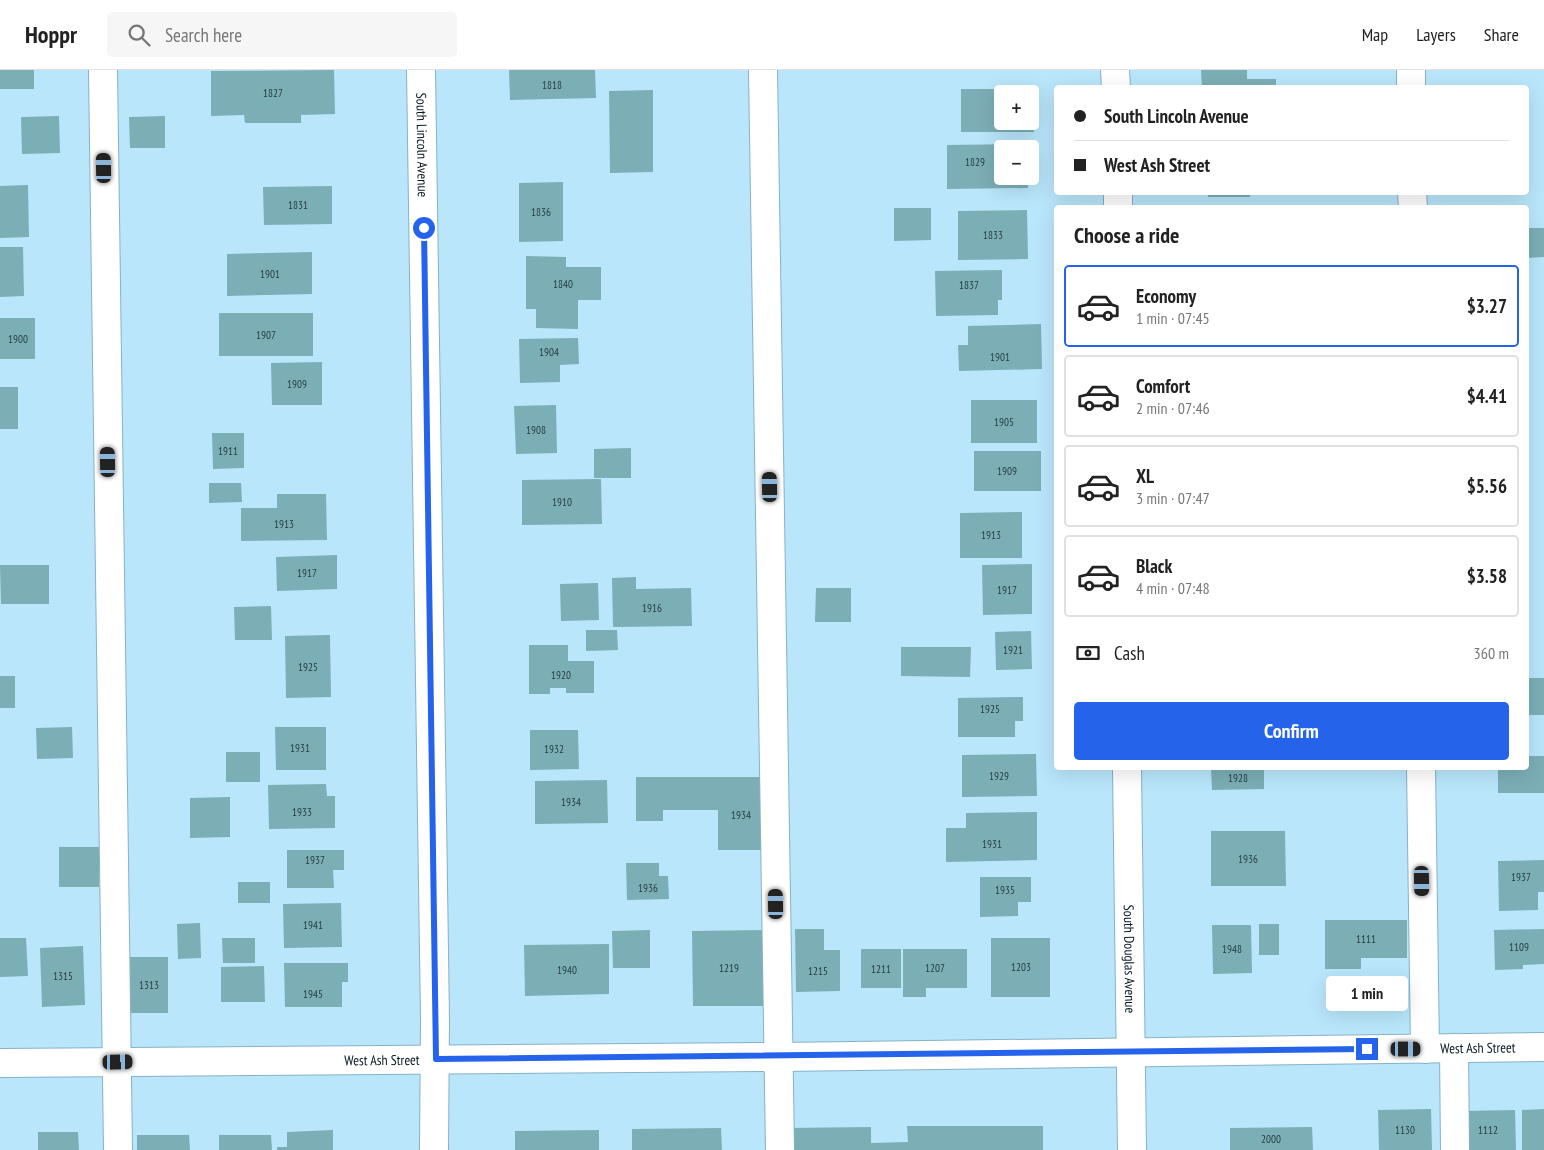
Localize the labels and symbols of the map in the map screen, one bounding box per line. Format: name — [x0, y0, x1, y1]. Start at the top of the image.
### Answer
house number: 1818 — [542, 78, 562, 92]
house number: 1827 — [263, 86, 283, 100]
street label: South Lincoln Avenue — [412, 93, 432, 198]
car — [96, 153, 111, 183]
house number: 1829 — [965, 155, 985, 169]
house number: 1831 — [288, 198, 308, 212]
house number: 1836 — [531, 205, 551, 219]
route start — [413, 217, 435, 239]
house number: 1833 — [983, 228, 1003, 242]
house number: 1901 — [260, 267, 280, 281]
house number: 1840 — [553, 277, 573, 291]
house number: 1837 — [959, 278, 979, 292]
house number: 1907 — [256, 328, 276, 342]
house number: 1900 — [8, 332, 28, 346]
house number: 1904 — [539, 345, 559, 359]
house number: 1901 — [990, 350, 1010, 364]
house number: 1909 — [287, 377, 307, 391]
house number: 1905 — [994, 415, 1014, 429]
house number: 1908 — [526, 423, 546, 437]
house number: 1911 — [218, 444, 238, 458]
car — [100, 447, 115, 477]
house number: 1909 — [997, 464, 1017, 478]
car — [762, 472, 777, 502]
house number: 1910 — [552, 495, 572, 509]
house number: 1913 — [274, 517, 294, 531]
house number: 1913 — [981, 528, 1001, 542]
house number: 1917 — [297, 566, 317, 580]
house number: 1917 — [997, 583, 1017, 597]
house number: 1916 — [642, 601, 662, 615]
house number: 1921 — [1003, 643, 1023, 657]
house number: 1925 — [298, 660, 318, 674]
house number: 1920 — [551, 668, 571, 682]
house number: 1925 — [980, 702, 1000, 716]
house number: 1931 — [290, 741, 310, 755]
house number: 1932 — [544, 742, 564, 756]
house number: 1929 — [989, 769, 1009, 783]
house number: 1928 — [1228, 771, 1248, 785]
house number: 1934 — [561, 795, 581, 809]
house number: 1933 — [292, 805, 312, 819]
house number: 1934 — [731, 808, 751, 822]
house number: 1931 — [982, 837, 1002, 851]
house number: 1936 — [1238, 852, 1258, 866]
house number: 1937 — [305, 853, 325, 867]
car — [1414, 866, 1429, 896]
house number: 1937 — [1511, 870, 1531, 884]
house number: 1936 — [638, 881, 658, 895]
house number: 1935 — [995, 883, 1015, 897]
car — [768, 889, 783, 919]
street label: South Douglas Avenue — [1120, 905, 1139, 1013]
house number: 1941 — [303, 918, 323, 932]
house number: 1111 — [1356, 932, 1376, 946]
house number: 1109 — [1509, 940, 1529, 954]
house number: 1948 — [1222, 942, 1242, 956]
house number: 1203 — [1011, 960, 1031, 974]
house number: 1219 — [719, 961, 739, 975]
house number: 1207 — [925, 961, 945, 975]
house number: 1211 — [871, 962, 891, 976]
house number: 1940 — [557, 963, 577, 977]
house number: 1215 — [808, 964, 828, 978]
house number: 1315 — [53, 969, 73, 983]
callout: 1 min — [1326, 976, 1408, 1012]
house number: 1313 — [139, 978, 159, 992]
house number: 1945 — [303, 987, 323, 1001]
route end — [1356, 1038, 1378, 1060]
street label: West Ash Street — [1440, 1038, 1516, 1057]
car — [1391, 1042, 1421, 1057]
street label: West Ash Street — [344, 1051, 420, 1069]
car — [102, 1054, 133, 1070]
house number: 1130 — [1395, 1123, 1415, 1137]
house number: 1112 — [1478, 1123, 1498, 1137]
house number: 2000 — [1261, 1132, 1281, 1146]

